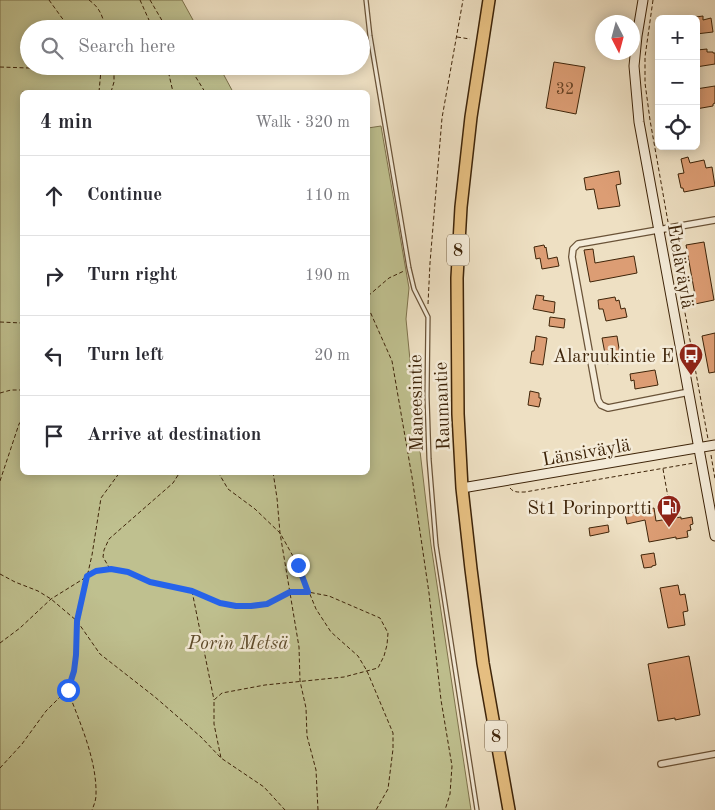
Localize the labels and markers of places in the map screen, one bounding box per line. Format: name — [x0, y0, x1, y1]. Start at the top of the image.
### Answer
bus stop icon: Alaruukintie E — [678, 342, 704, 376]
place label: Alaruukintie E — [553, 348, 674, 367]
fuel station icon: St1 Porinportti — [656, 494, 682, 528]
place label: St1 Porinportti — [527, 500, 652, 519]

